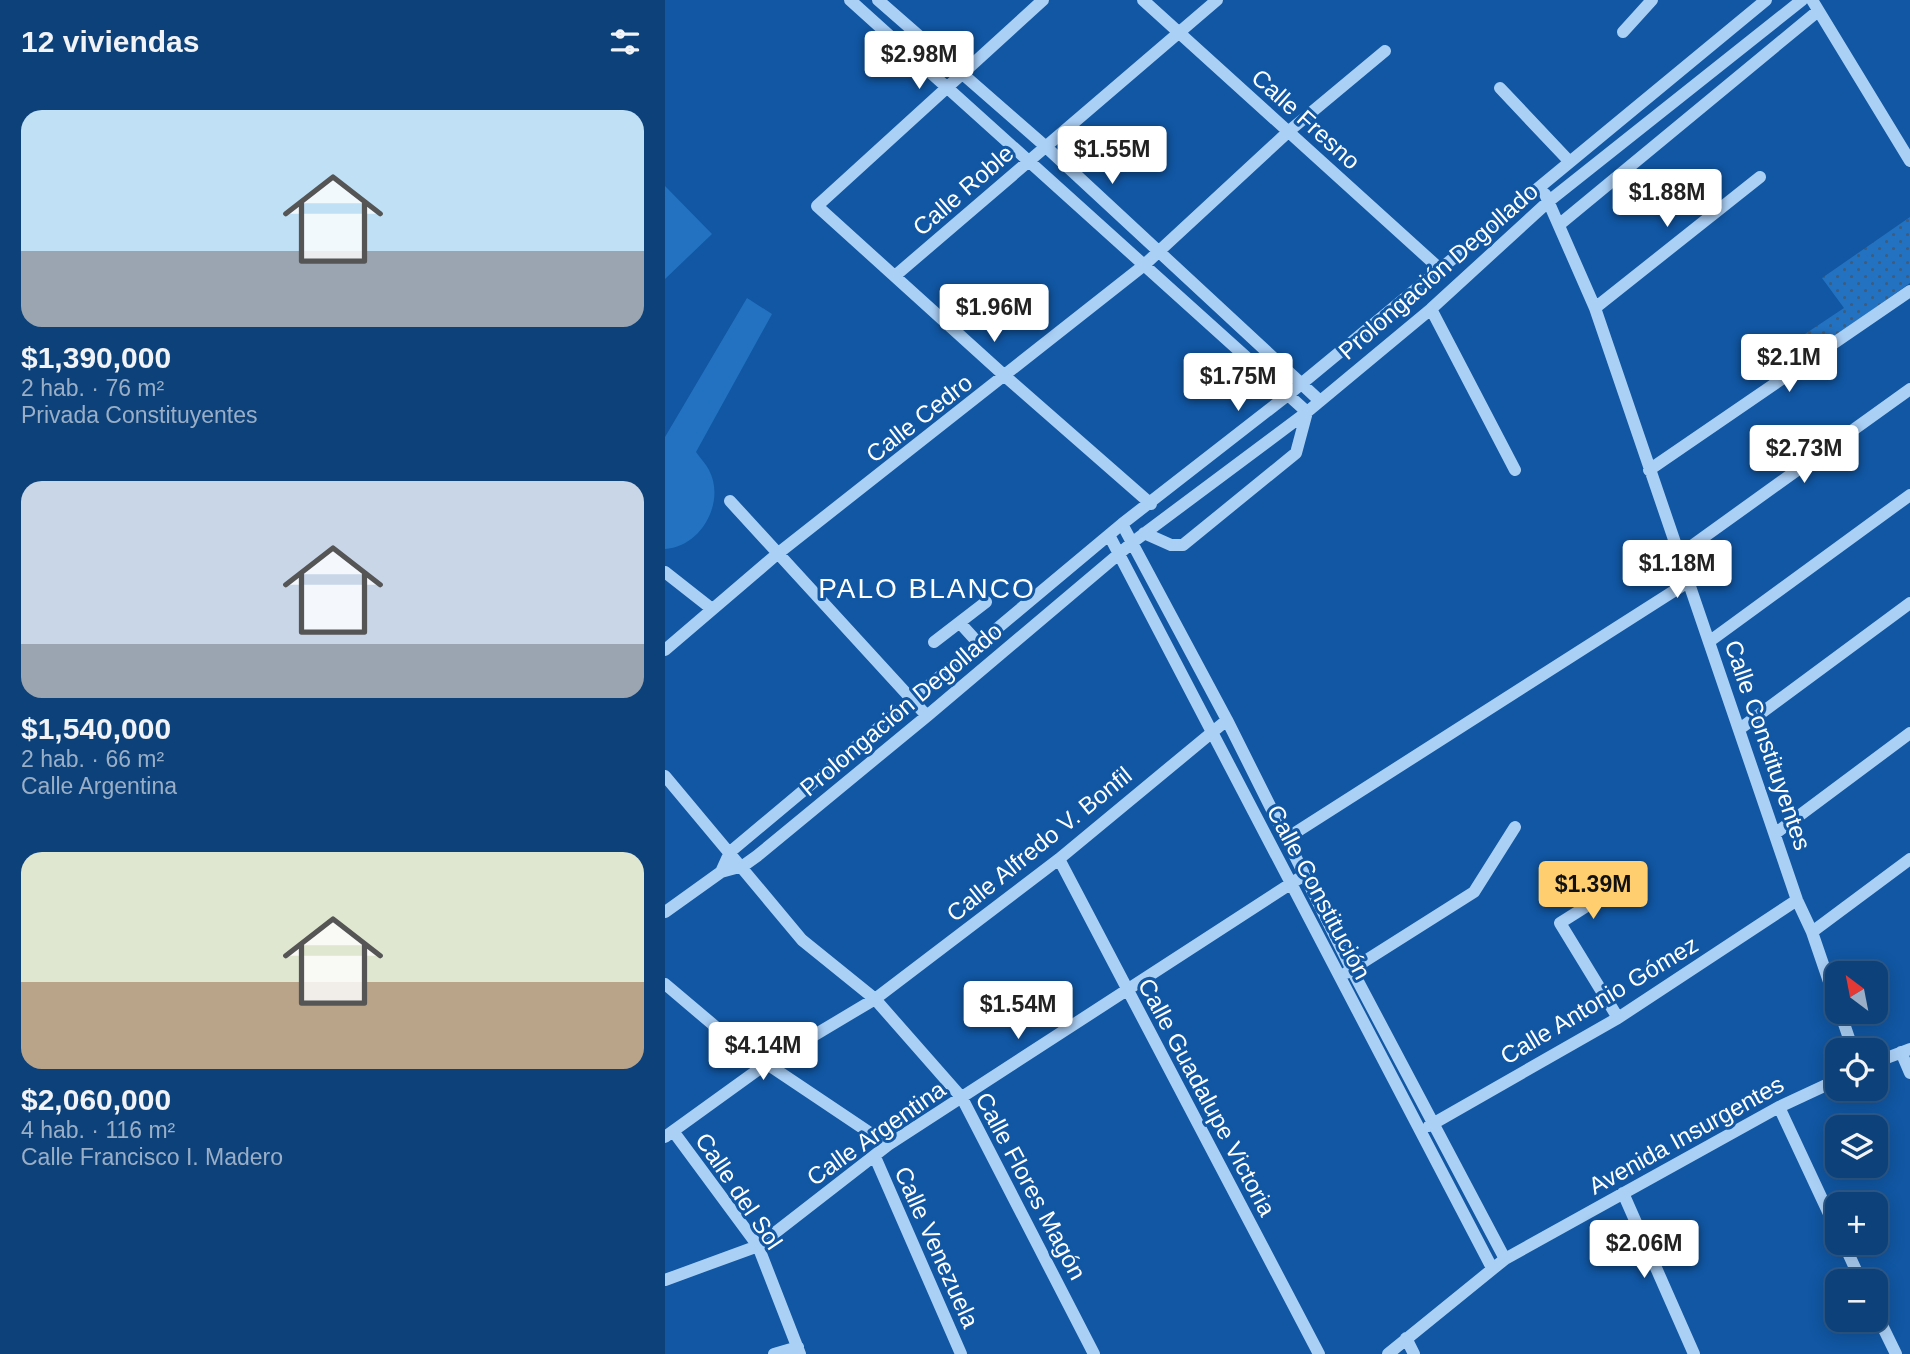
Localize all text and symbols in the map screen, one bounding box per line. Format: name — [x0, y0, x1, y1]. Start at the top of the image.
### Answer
icon: filters — [606, 23, 644, 61]
text: 12 viviendas — [21, 25, 199, 58]
pin: $2.98M — [862, 32, 976, 91]
text: $2.98M — [881, 41, 957, 67]
street label: Calle Fresno — [1246, 63, 1366, 175]
pin: $1.55M — [1055, 127, 1169, 186]
text: $1.55M — [1074, 136, 1150, 162]
street label: Calle Roble — [907, 139, 1019, 241]
icon: home — [270, 156, 396, 282]
pin: $1.88M — [1610, 170, 1724, 229]
street label: Prolongación Degollado — [1333, 177, 1543, 365]
text: $1.88M — [1629, 179, 1705, 205]
pin: $1.96M — [937, 284, 1051, 344]
text: $1.96M — [956, 294, 1032, 320]
pin: $2.1M — [1740, 334, 1838, 394]
text: $1,390,000 — [21, 341, 171, 374]
text: $2.1M — [1757, 344, 1821, 370]
pin: $1.75M — [1181, 354, 1295, 413]
text: $1.75M — [1200, 363, 1276, 389]
street label: Calle Cedro — [861, 368, 977, 468]
text: 2 hab. · 76 m² — [21, 375, 164, 401]
text: Privada Constituyentes — [21, 402, 258, 428]
pin: $2.73M — [1747, 426, 1861, 485]
text: $2.73M — [1766, 435, 1842, 461]
icon: home — [270, 527, 396, 653]
pin: $1.18M — [1620, 540, 1734, 600]
text: $1.18M — [1639, 550, 1715, 576]
district label: PALO BLANCO — [818, 573, 1036, 604]
street label: Prolongación Degollado — [795, 617, 1007, 801]
street label: Calle Constituyentes — [1719, 637, 1817, 853]
text: $1,540,000 — [21, 712, 171, 745]
text: 2 hab. · 66 m² — [21, 746, 164, 772]
street label: Calle Alfredo V. Bonfil — [941, 761, 1137, 927]
text: Calle Argentina — [21, 773, 177, 799]
street label: Calle Constitución — [1262, 800, 1376, 984]
pin: $1.39M — [1536, 862, 1650, 921]
text: $1.39M — [1555, 871, 1631, 897]
icon: home — [270, 898, 396, 1024]
street label: Calle Antonio Gómez — [1495, 930, 1703, 1070]
north arrow — [1825, 961, 1888, 1024]
map controls — [1825, 961, 1888, 1332]
street label: Calle Guadalupe Victoria — [1133, 974, 1281, 1221]
pin: $1.54M — [961, 982, 1075, 1041]
text: $1.54M — [980, 991, 1056, 1017]
pin: $4.14M — [706, 1023, 820, 1082]
text: $4.14M — [725, 1032, 801, 1058]
button: locate — [1825, 1038, 1888, 1101]
street label: Avenida Insurgentes — [1584, 1070, 1788, 1200]
street label: Calle Argentina — [802, 1075, 951, 1191]
text: $2,060,000 — [21, 1083, 171, 1116]
street label: Calle Flores Magón — [970, 1088, 1092, 1284]
button: layers — [1825, 1115, 1888, 1178]
text: 4 hab. · 116 m² — [21, 1117, 175, 1143]
street label: Calle del Sol — [690, 1128, 788, 1254]
text: Calle Francisco I. Madero — [21, 1144, 283, 1170]
street label: Calle Venezuela — [889, 1162, 985, 1332]
button: + — [1825, 1192, 1888, 1255]
pin: $2.06M — [1587, 1220, 1701, 1280]
text: $2.06M — [1606, 1230, 1682, 1256]
button: − — [1825, 1269, 1888, 1332]

